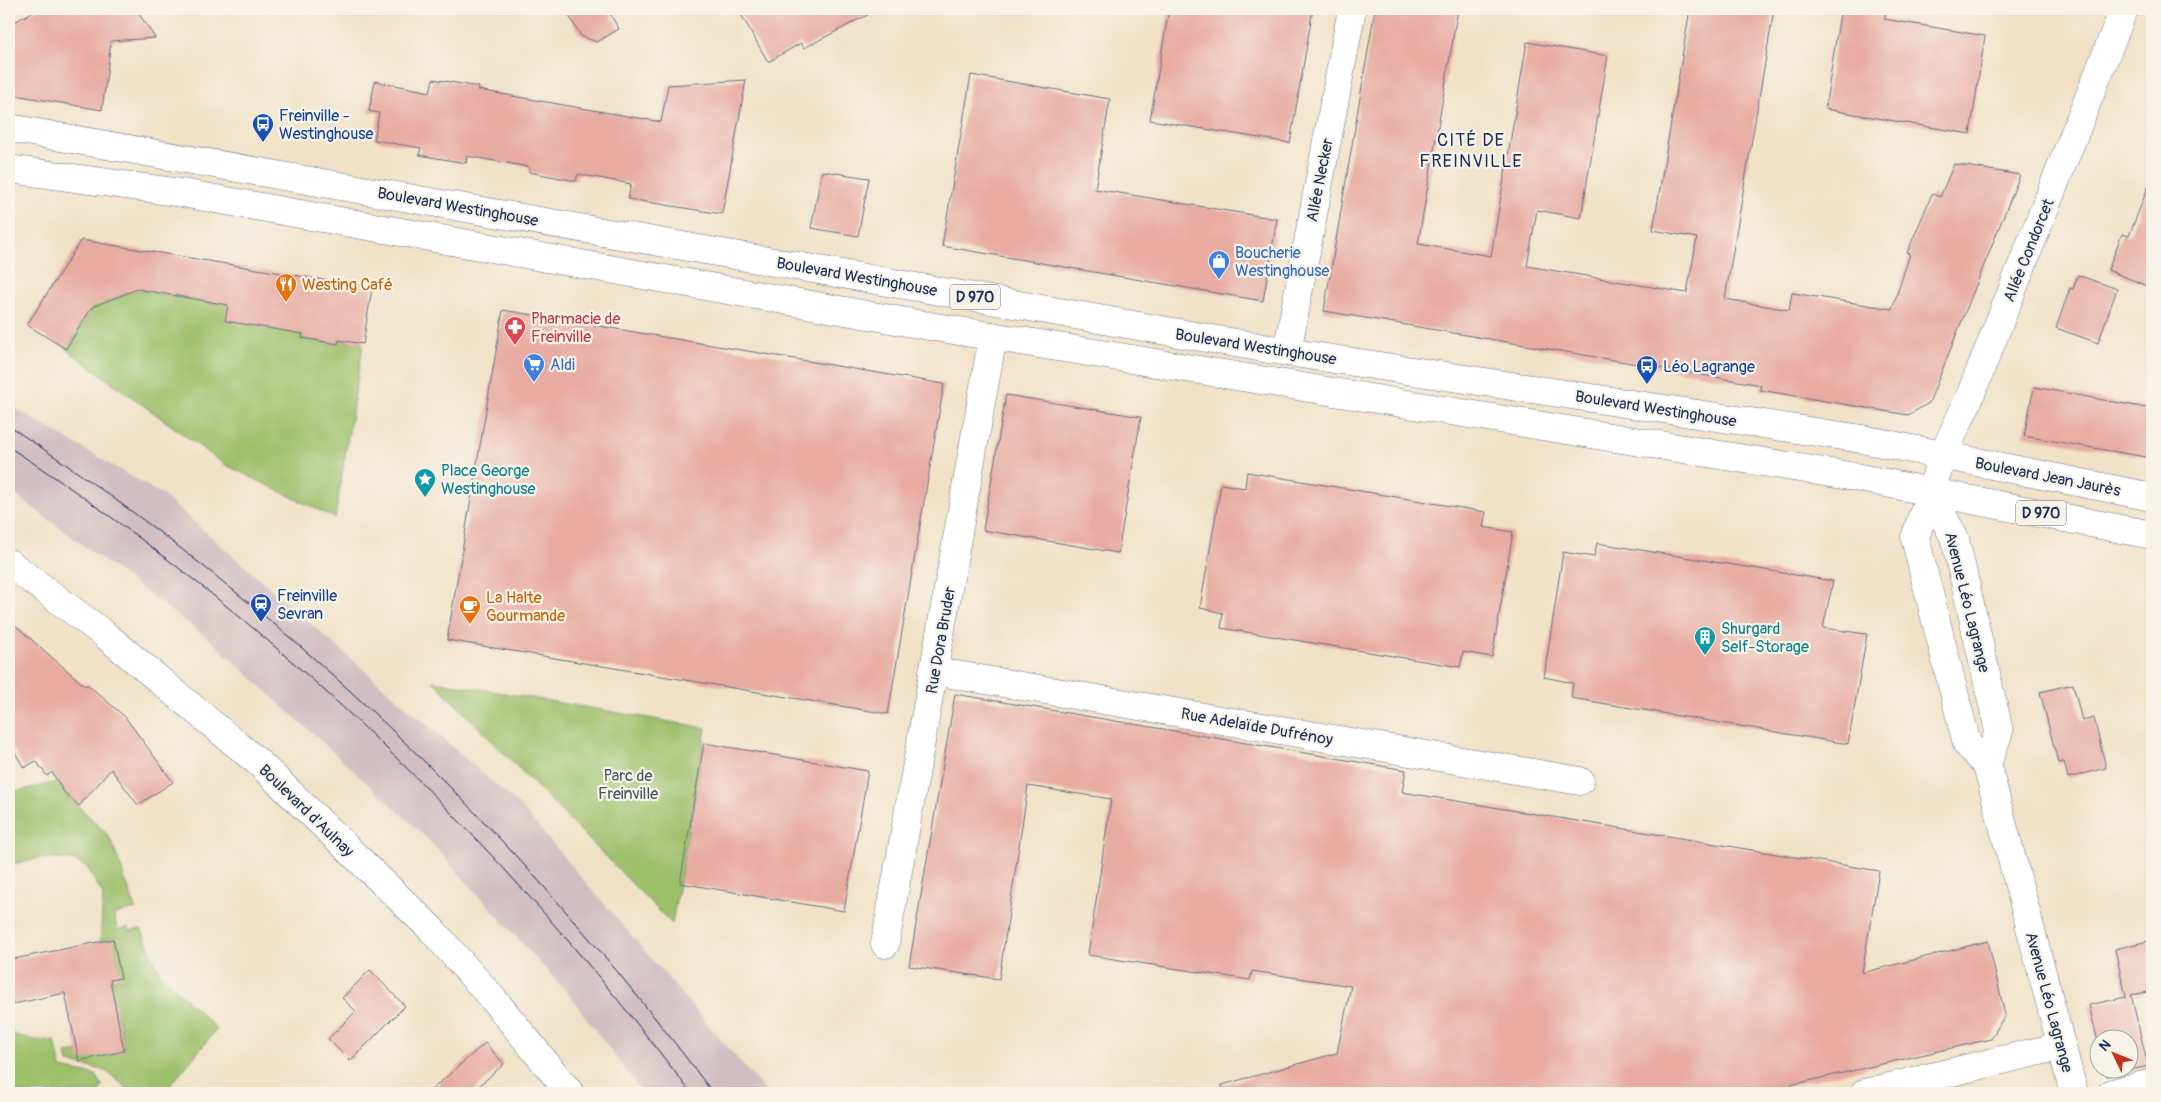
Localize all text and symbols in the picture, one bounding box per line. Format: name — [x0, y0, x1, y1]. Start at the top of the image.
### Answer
place label: Freinville - Westinghouse — [279, 106, 373, 144]
bus stop icon: Freinville - Westinghouse — [251, 112, 275, 143]
district label: CITÉ DE FREINVILLE — [1419, 129, 1523, 173]
street label: Allée Necker — [1302, 136, 1338, 224]
street label: Boulevard Westinghouse — [376, 183, 540, 231]
street label: Allée Condorcet — [1999, 195, 2059, 305]
place label: Boucherie Westinghouse — [1235, 243, 1329, 281]
shop icon: Boucherie Westinghouse — [1207, 249, 1231, 280]
street label: Boulevard Westinghouse — [775, 253, 939, 301]
restaurant icon: Westing Café — [274, 272, 298, 303]
place label: Westing Café — [302, 275, 393, 295]
road number: D 970 — [950, 284, 1000, 310]
place label: Pharmacie de Freinville — [531, 309, 620, 347]
pharmacy icon: Pharmacie de Freinville — [503, 315, 527, 346]
street label: Boulevard Westinghouse — [1174, 324, 1338, 370]
supermarket icon: Aldi — [522, 352, 546, 383]
bus stop icon: Léo Lagrange — [1635, 354, 1659, 385]
place label: Aldi — [550, 355, 575, 375]
place label: Léo Lagrange — [1663, 357, 1755, 377]
street label: Boulevard Westinghouse — [1574, 386, 1738, 432]
street label: Boulevard Jean Jaurès — [1973, 453, 2122, 501]
place label: Place George Westinghouse — [441, 461, 535, 499]
place icon: Place George Westinghouse — [413, 467, 437, 498]
road number: D 970 — [2016, 500, 2066, 526]
street label: Avenue Léo Lagrange — [1940, 530, 1994, 675]
street label: Rue Dora Bruder — [922, 585, 960, 695]
place label: Freinville Sevran — [277, 586, 337, 624]
place label: La Halte Gourmande — [486, 588, 565, 626]
station icon: Freinville Sevran — [249, 592, 273, 623]
cafe icon: La Halte Gourmande — [458, 594, 482, 625]
place label: Shurgard Self-Storage — [1721, 619, 1809, 657]
building icon: Shurgard Self-Storage — [1693, 625, 1717, 656]
street label: Rue Adelaïde Dufrénoy — [1179, 704, 1335, 750]
street label: Boulevard d'Aulnay — [255, 760, 358, 861]
park label: Parc de Freinville — [598, 766, 658, 804]
street label: Avenue Léo Lagrange — [2021, 930, 2077, 1075]
north arrow — [2088, 1030, 2138, 1080]
text: N — [2095, 1036, 2114, 1055]

